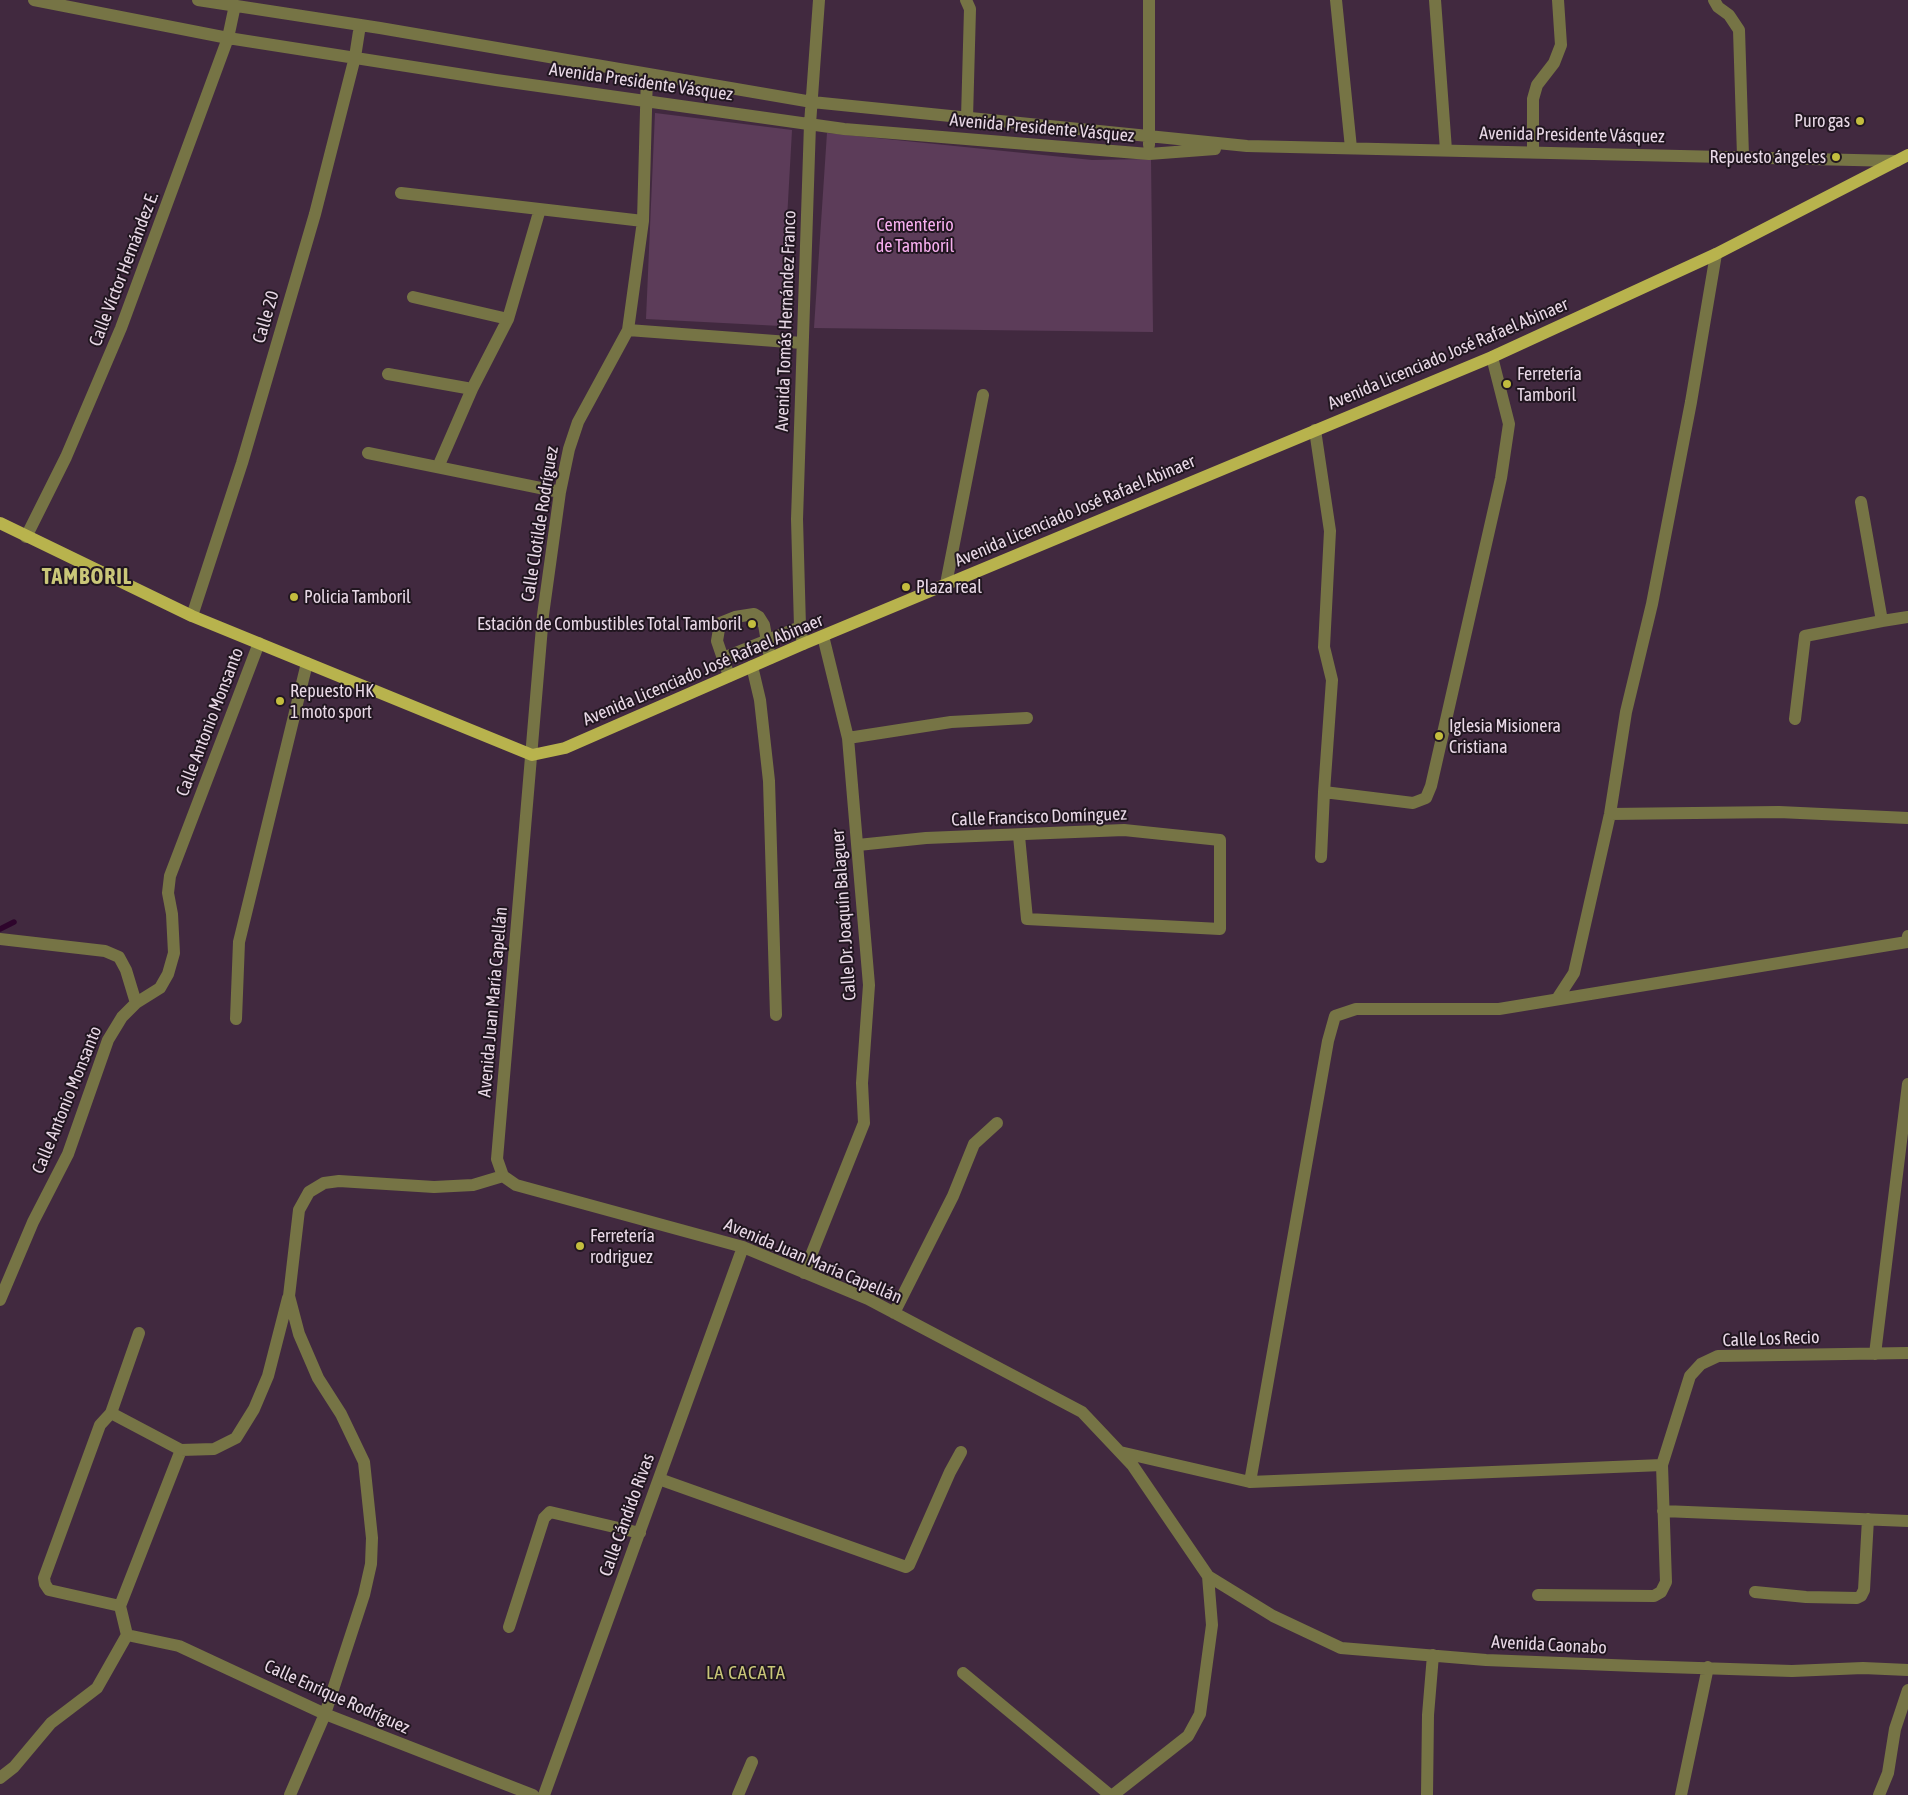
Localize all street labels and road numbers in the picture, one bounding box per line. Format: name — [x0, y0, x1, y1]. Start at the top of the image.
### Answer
street label: Avenida Presidente Vásquez — [548, 58, 734, 106]
street label: Avenida Presidente Vásquez — [949, 109, 1135, 147]
street label: Avenida Presidente Vásquez — [1479, 123, 1665, 147]
street label: Calle Víctor Hernández E. — [85, 189, 163, 349]
street label: Avenida Tomás Hernández Franco — [771, 210, 801, 432]
street label: Calle 20 — [248, 288, 284, 346]
street label: Avenida Licenciado José Rafael Abinaer — [1324, 293, 1572, 415]
street label: Calle Clotilde Rodríguez — [517, 445, 563, 603]
street label: Avenida Licenciado José Rafael Abinaer — [951, 450, 1199, 572]
street label: Avenida Licenciado José Rafael Abinaer — [579, 609, 827, 731]
street label: Calle Antonio Monsanto — [172, 645, 248, 799]
street label: Calle Francisco Domínguez — [951, 803, 1127, 831]
street label: Calle Dr. Joaquín Balaguer — [827, 828, 861, 1002]
street label: Avenida Juan María Capellán — [474, 906, 512, 1098]
street label: Calle Antonio Monsanto — [27, 1023, 107, 1177]
street label: Avenida Juan María Capellán — [721, 1214, 905, 1308]
street label: Calle Los Recio — [1722, 1327, 1820, 1351]
street label: Calle Cándido Rivas — [595, 1451, 659, 1579]
street label: Avenida Caonabo — [1491, 1631, 1607, 1659]
street label: Calle Enrique Rodríguez — [261, 1655, 413, 1739]

